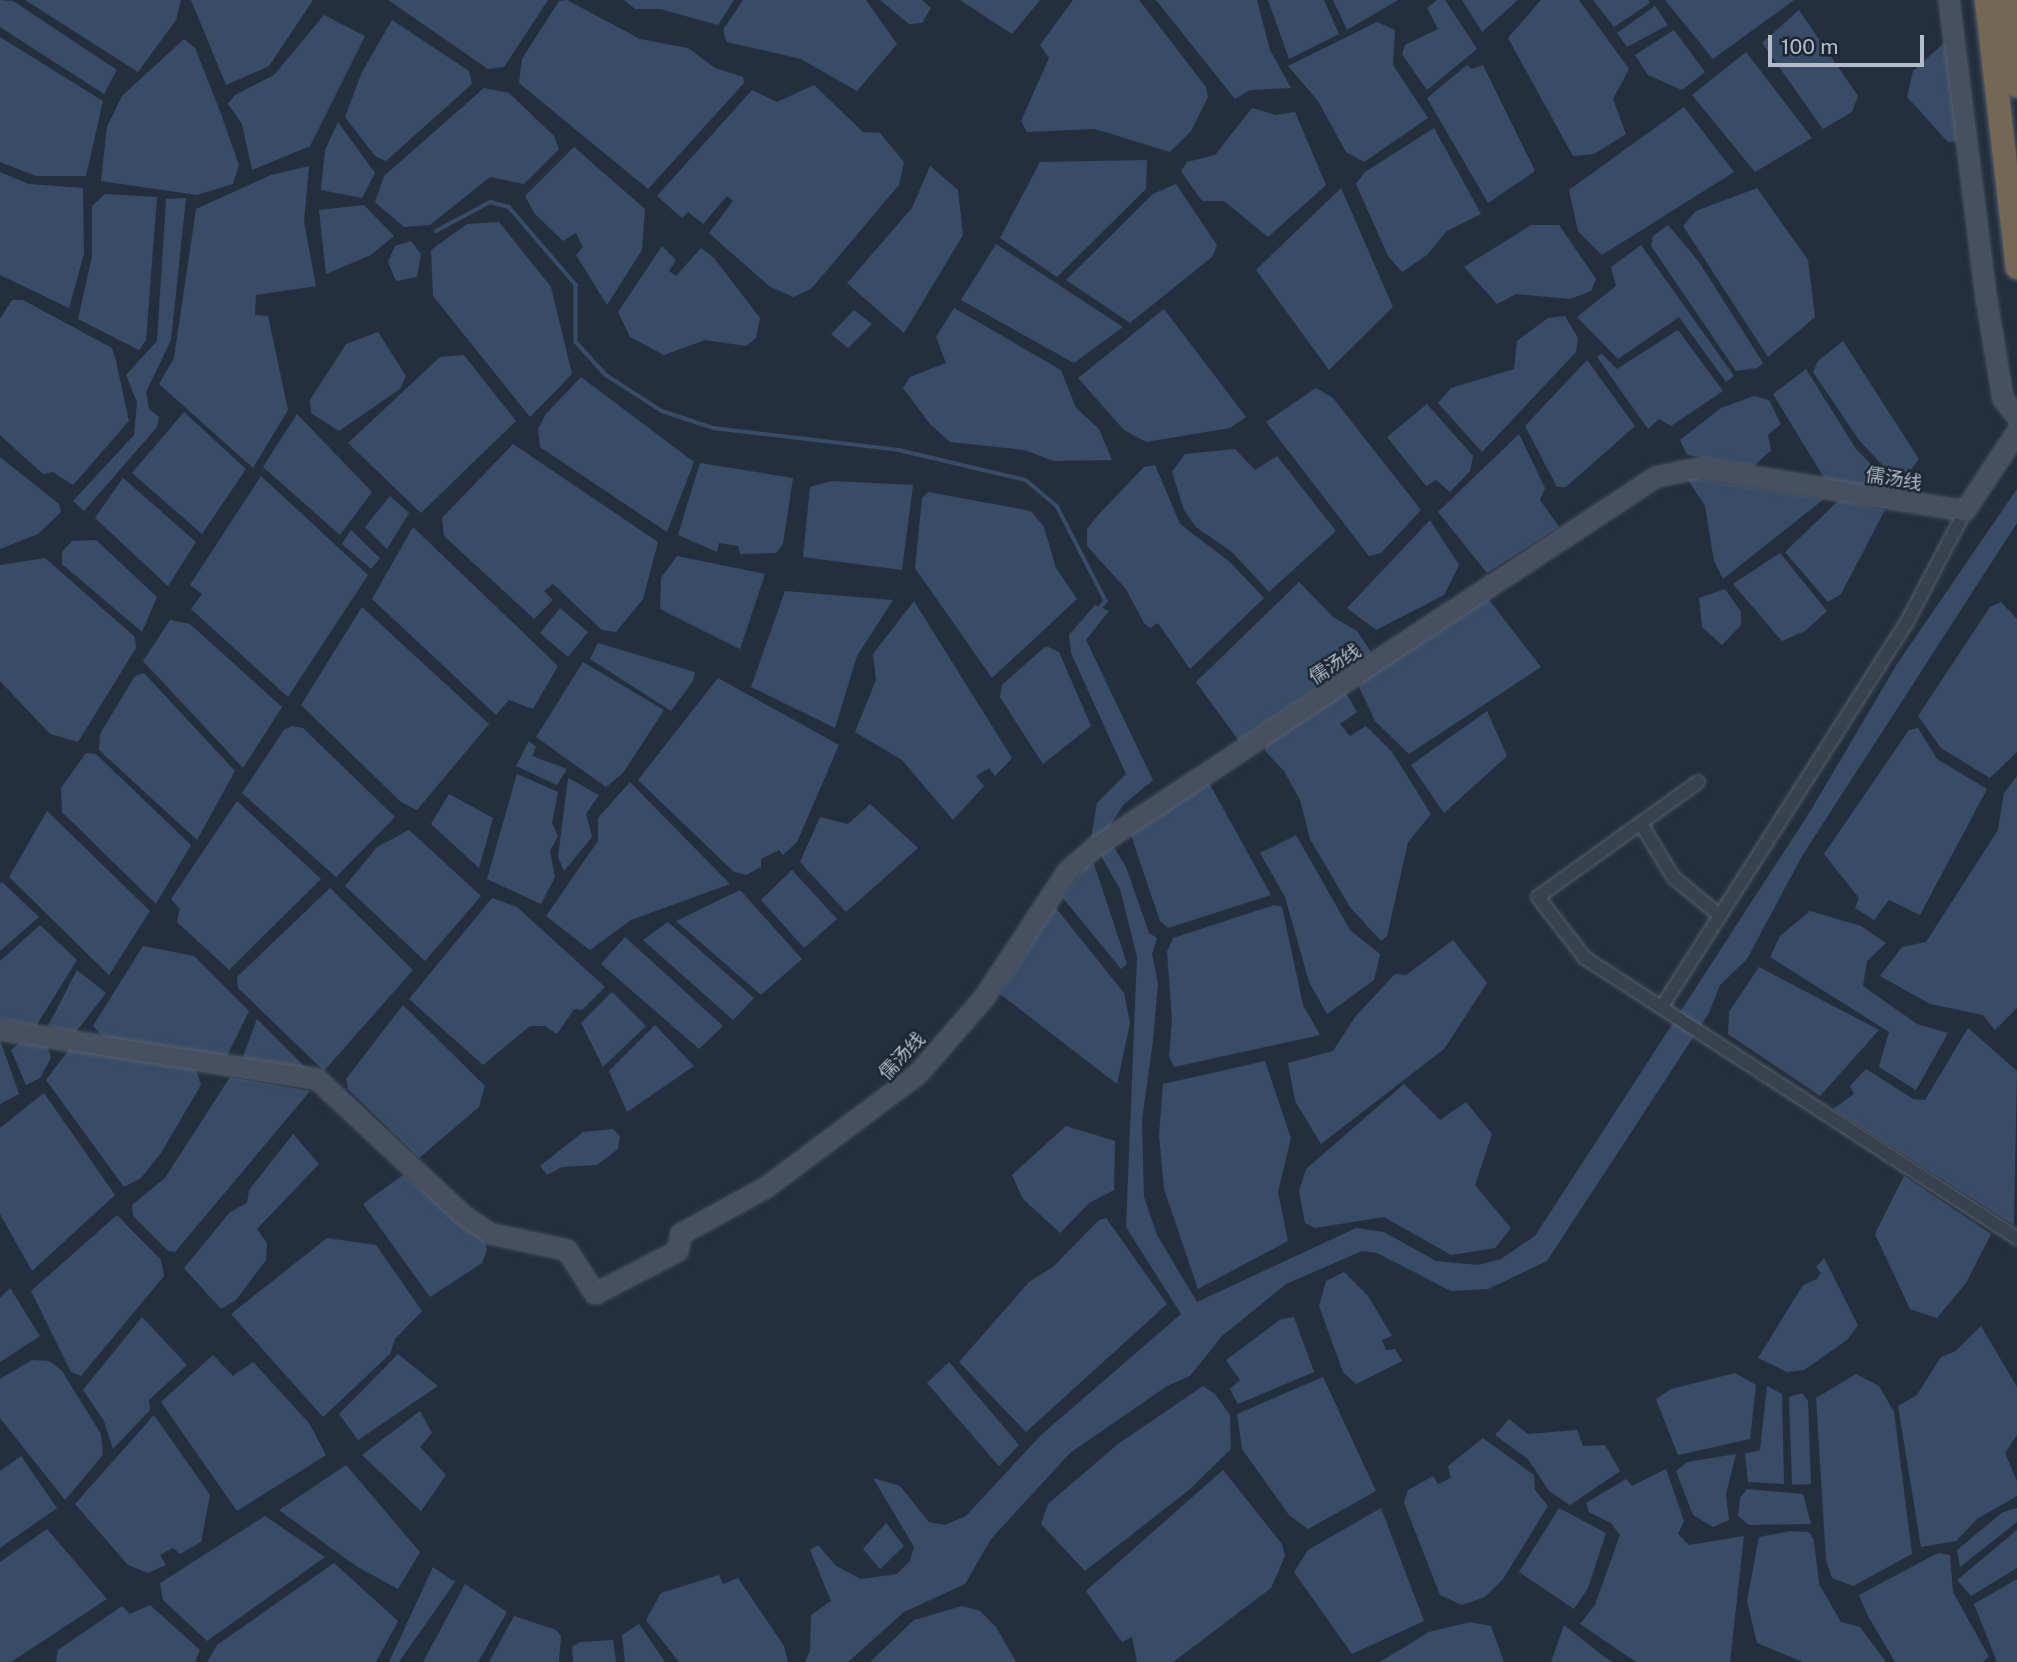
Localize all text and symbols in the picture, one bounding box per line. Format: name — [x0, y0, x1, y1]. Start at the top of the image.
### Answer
scale bar — [1772, 21, 1928, 65]
text: 100 m — [1781, 34, 1838, 59]
street label: 儒汤线 — [1864, 463, 1924, 495]
street label: 儒汤线 — [1305, 639, 1365, 689]
street label: 儒汤线 — [874, 1027, 930, 1085]

